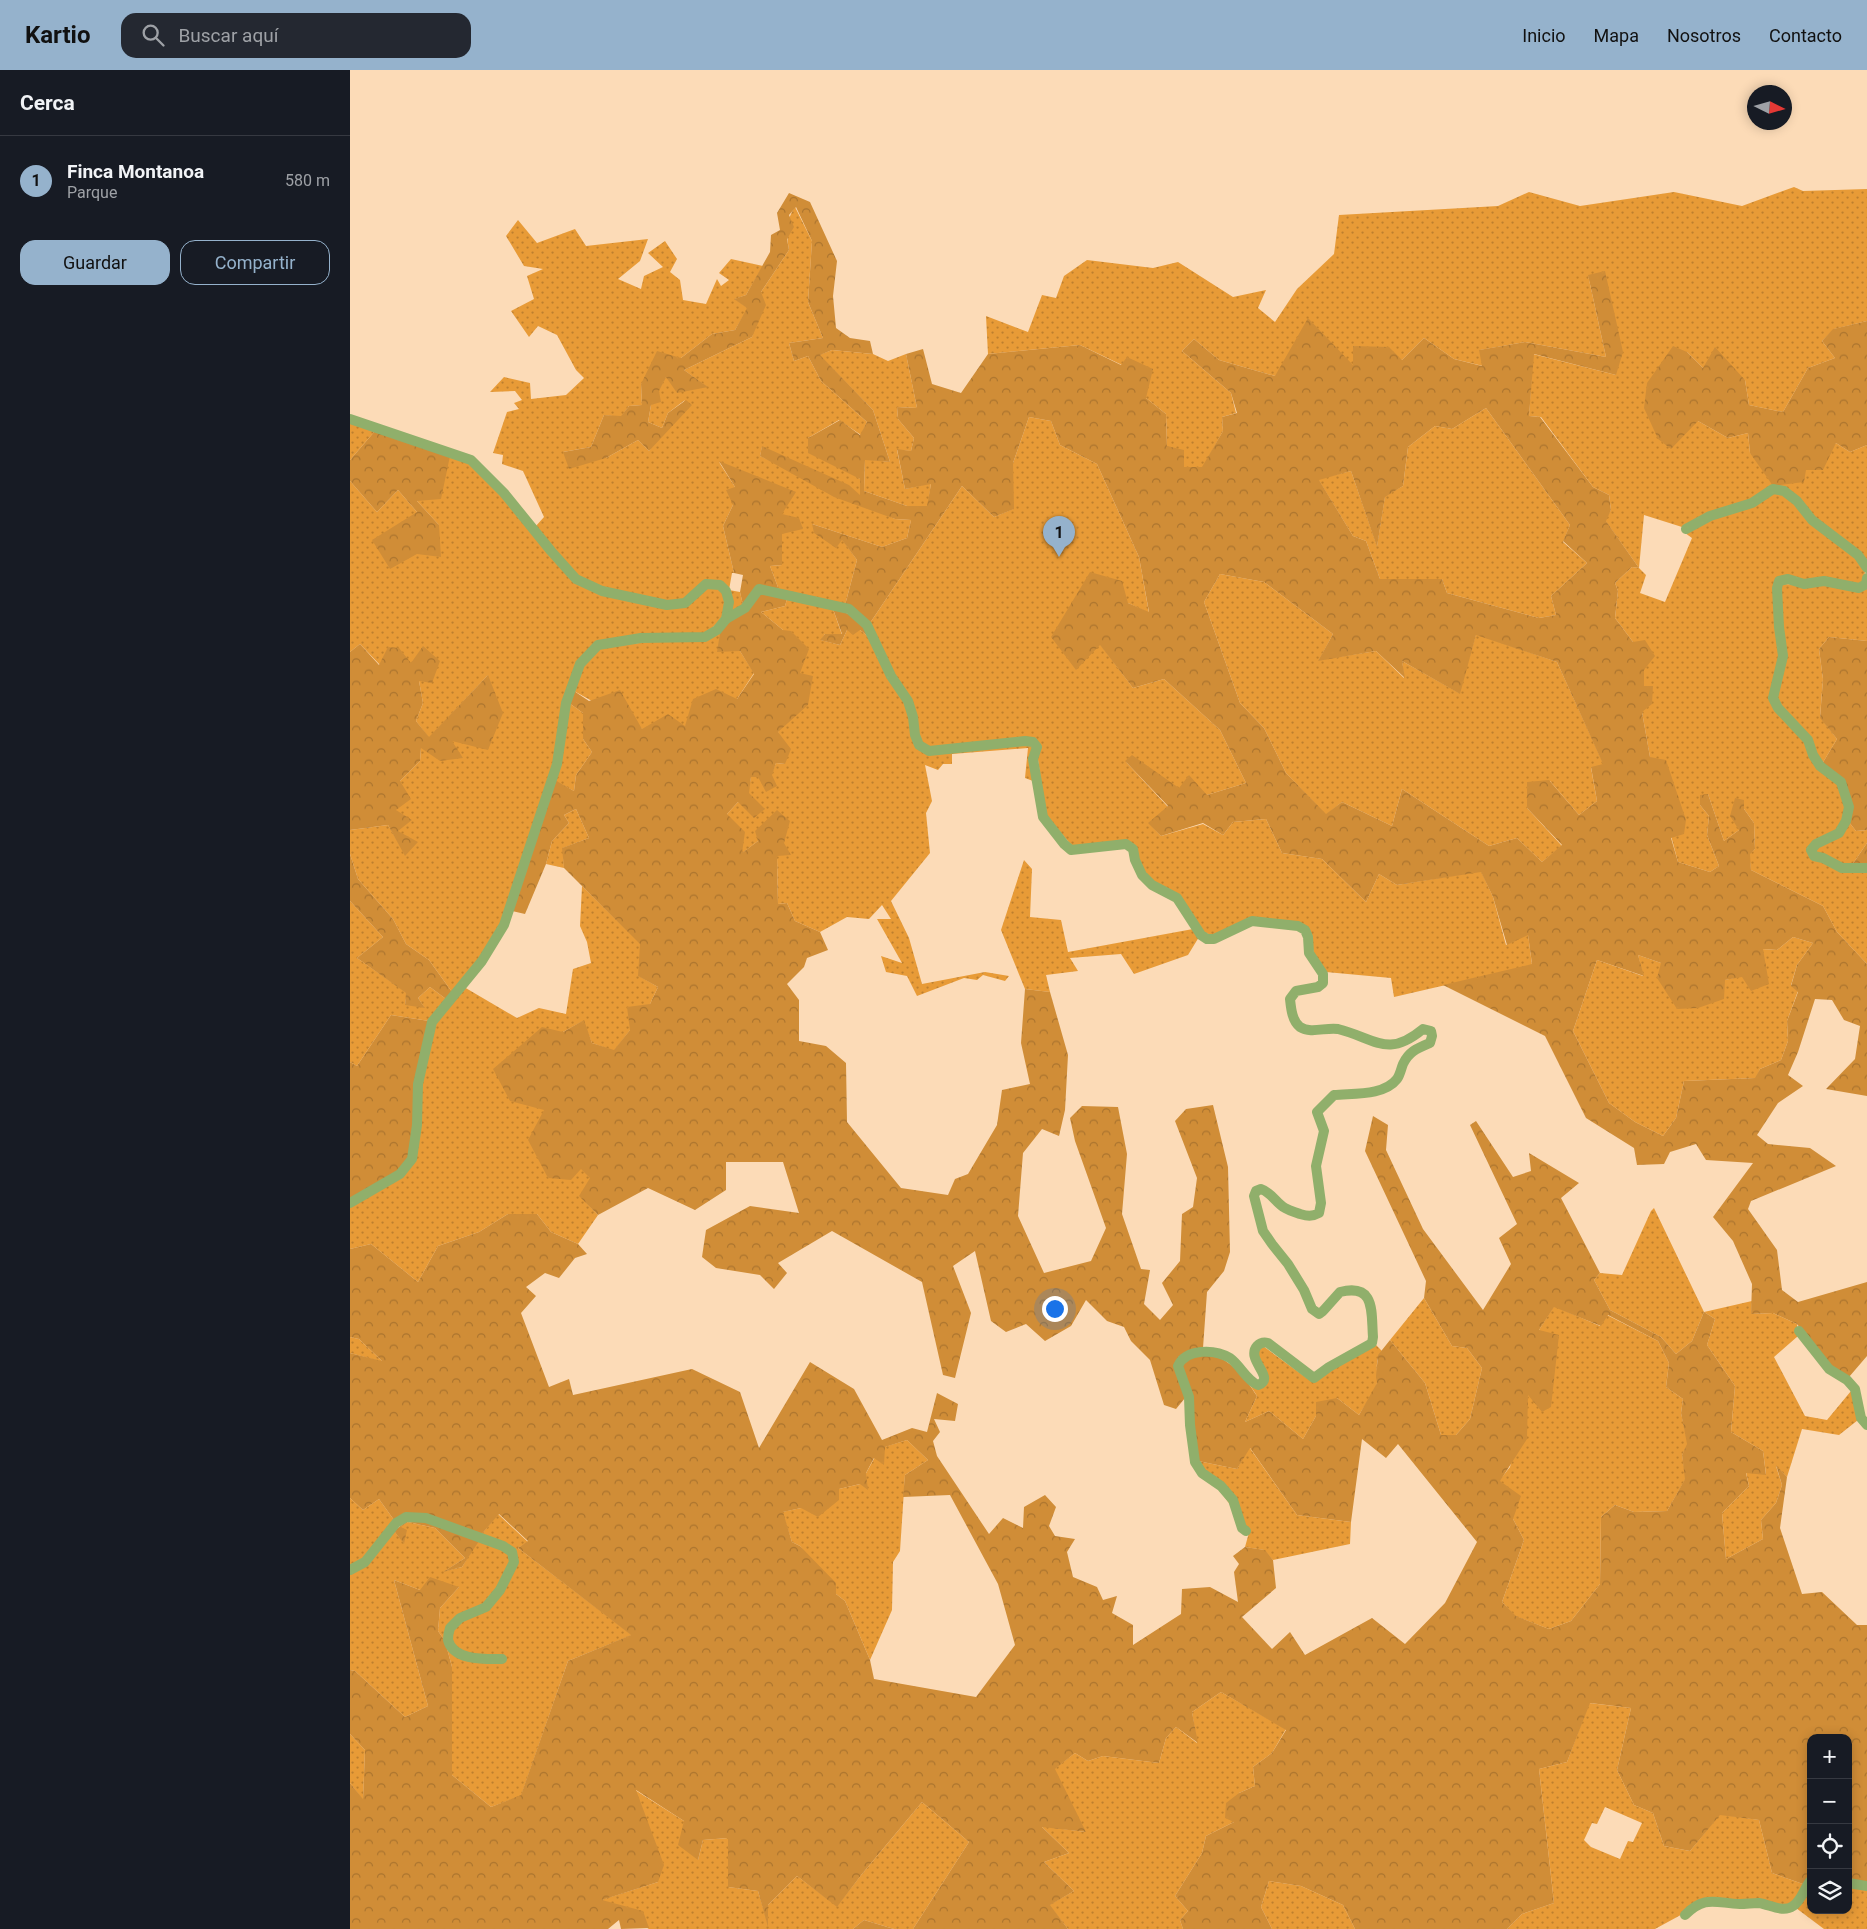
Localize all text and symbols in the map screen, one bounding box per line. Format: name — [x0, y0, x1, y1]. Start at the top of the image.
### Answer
search box — [121, 13, 471, 58]
text: Kartio — [25, 21, 91, 49]
icon: search — [139, 21, 167, 49]
text: Buscar aquí — [179, 24, 278, 47]
text: Inicio — [1522, 25, 1566, 46]
text: Mapa — [1594, 25, 1639, 46]
text: Nosotros — [1667, 25, 1741, 46]
text: Contacto — [1769, 25, 1842, 46]
north arrow — [1747, 85, 1792, 130]
text: Cerca — [20, 91, 75, 115]
text: Finca Montanoa — [67, 160, 204, 183]
text: 1 — [31, 171, 41, 190]
text: 580 m — [285, 171, 330, 190]
text: Parque — [67, 183, 117, 202]
button: Guardar — [20, 240, 170, 285]
button: Compartir — [180, 240, 330, 285]
pin: 1 — [1043, 516, 1075, 557]
your location — [1042, 1296, 1068, 1322]
map controls — [1807, 1734, 1852, 1914]
button: + — [1807, 1734, 1852, 1779]
button: − — [1807, 1779, 1852, 1824]
button: locate — [1807, 1824, 1852, 1869]
button: layers — [1807, 1869, 1852, 1914]

